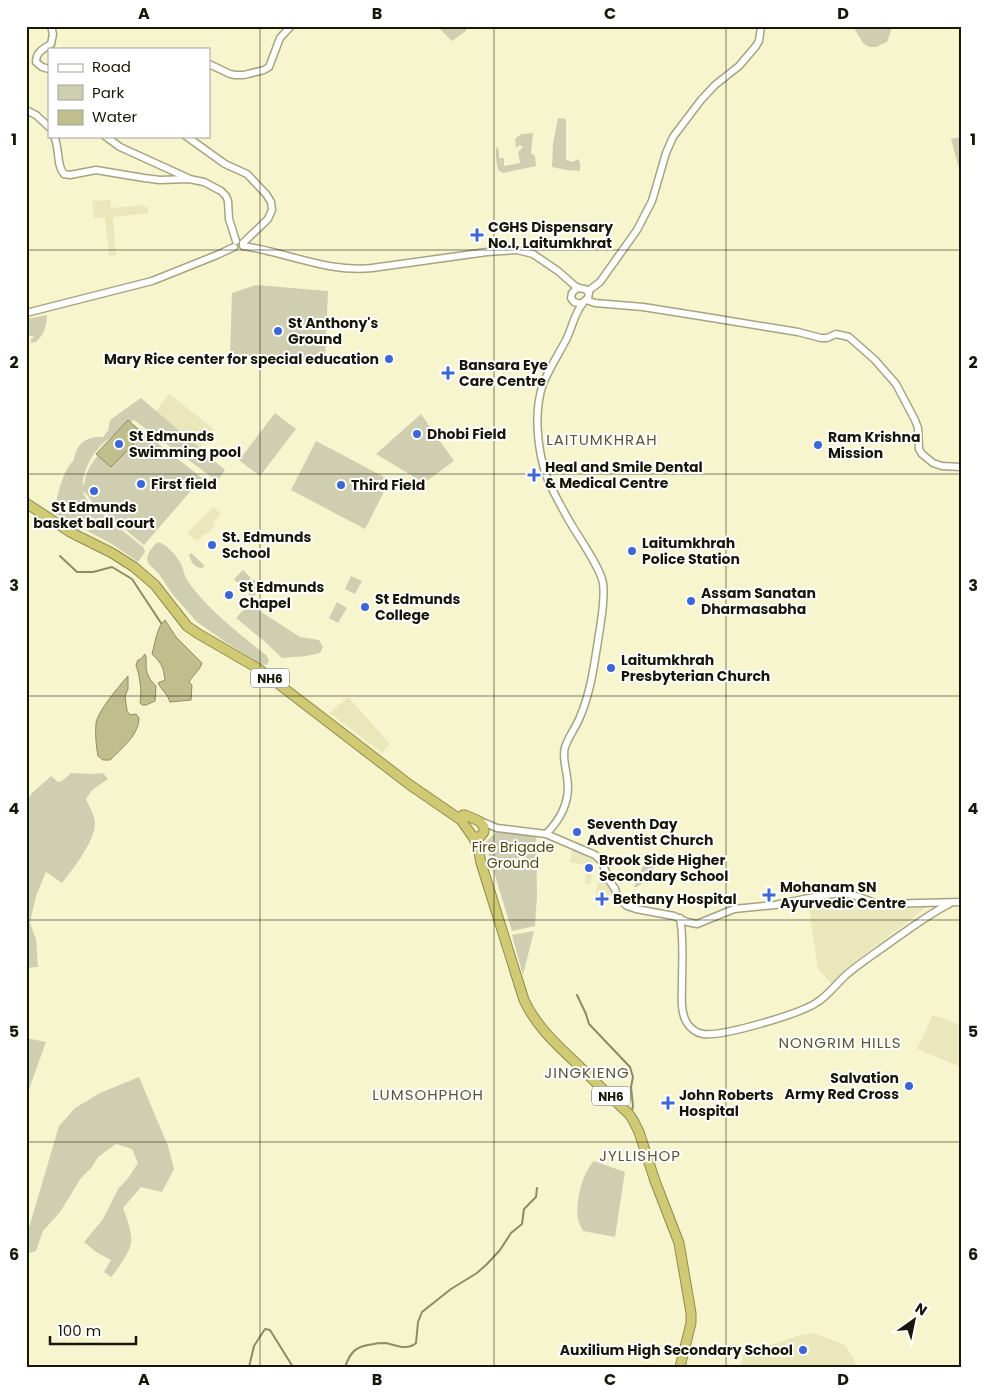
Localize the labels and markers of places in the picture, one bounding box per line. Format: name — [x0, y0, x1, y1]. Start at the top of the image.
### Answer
place label: CGHS Dispensary No.I, Laitumkhrat — [488, 217, 613, 253]
marker: CGHS Dispensary No.I, Laitumkhrat — [470, 228, 484, 242]
place label: St Anthony's Ground — [288, 313, 378, 349]
marker: St Anthony's Ground — [272, 325, 284, 337]
place label: Mary Rice center for special education — [104, 349, 379, 369]
marker: Mary Rice center for special education — [383, 353, 395, 365]
place label: Bansara Eye Care Centre — [459, 355, 548, 391]
marker: Bansara Eye Care Centre — [441, 366, 455, 380]
place label: Dhobi Field — [427, 424, 506, 444]
place label: St Edmunds Swimming pool — [129, 426, 241, 462]
place label: Ram Krishna Mission — [828, 427, 921, 463]
marker: Dhobi Field — [411, 428, 423, 440]
marker: St Edmunds Swimming pool — [113, 438, 125, 450]
marker: Ram Krishna Mission — [812, 439, 824, 451]
place label: Heal and Smile Dental & Medical Centre — [545, 457, 703, 493]
marker: Heal and Smile Dental & Medical Centre — [527, 468, 541, 482]
place label: First field — [151, 474, 217, 494]
place label: Third Field — [351, 475, 425, 495]
marker: First field — [135, 478, 147, 490]
marker: Third Field — [335, 479, 347, 491]
marker: St Edmunds basket ball court — [88, 485, 100, 497]
place label: St Edmunds basket ball court — [33, 497, 155, 533]
place label: St. Edmunds School — [222, 527, 311, 563]
place label: Laitumkhrah Police Station — [642, 533, 740, 569]
marker: St. Edmunds School — [206, 539, 218, 551]
marker: Laitumkhrah Police Station — [626, 545, 638, 557]
place label: St Edmunds Chapel — [239, 577, 325, 613]
place label: Assam Sanatan Dharmasabha — [701, 583, 816, 619]
marker: St Edmunds Chapel — [223, 589, 235, 601]
place label: St Edmunds College — [375, 589, 461, 625]
marker: Assam Sanatan Dharmasabha — [685, 595, 697, 607]
marker: St Edmunds College — [359, 601, 371, 613]
place label: Laitumkhrah Presbyterian Church — [621, 650, 770, 686]
marker: Laitumkhrah Presbyterian Church — [605, 662, 617, 674]
place label: Seventh Day Adventist Church — [587, 814, 713, 850]
marker: Seventh Day Adventist Church — [571, 826, 583, 838]
place label: Brook Side Higher Secondary School — [599, 850, 728, 886]
marker: Brook Side Higher Secondary School — [583, 862, 595, 874]
place label: Mohanam SN Ayurvedic Centre — [780, 877, 906, 913]
marker: Mohanam SN Ayurvedic Centre — [762, 888, 776, 902]
place label: Bethany Hospital — [613, 889, 737, 909]
marker: Bethany Hospital — [595, 892, 609, 906]
place label: Salvation Army Red Cross — [785, 1068, 899, 1104]
marker: Salvation Army Red Cross — [903, 1080, 915, 1092]
place label: John Roberts Hospital — [679, 1085, 774, 1121]
marker: John Roberts Hospital — [661, 1096, 675, 1110]
place label: Auxilium High Secondary School — [560, 1340, 793, 1360]
marker: Auxilium High Secondary School — [797, 1344, 809, 1356]

